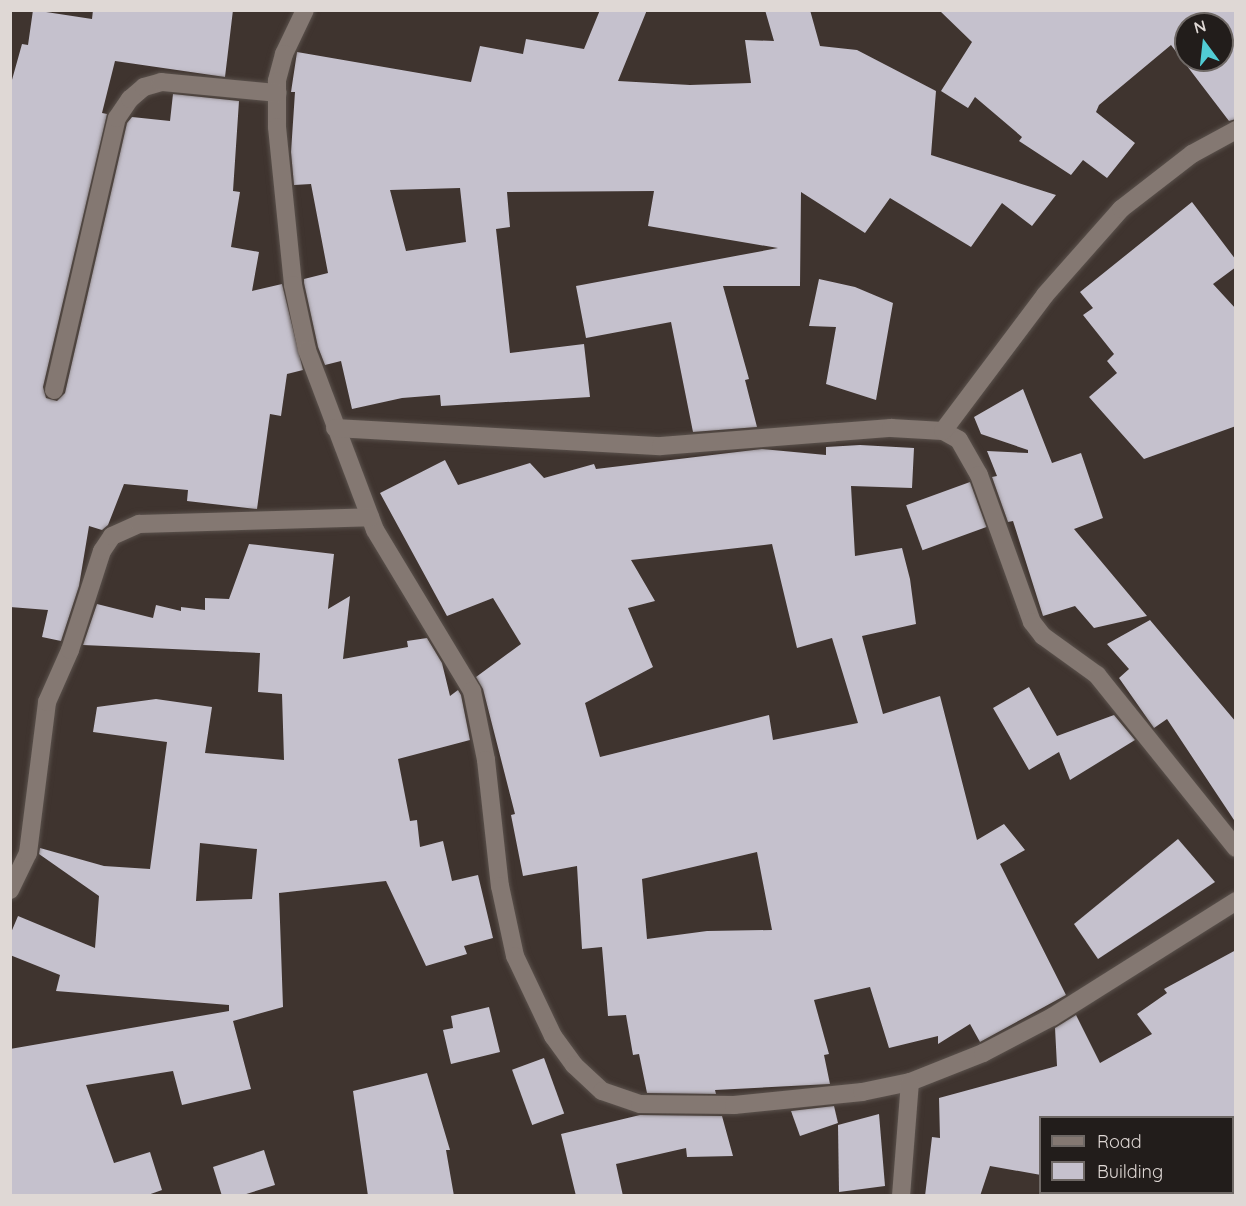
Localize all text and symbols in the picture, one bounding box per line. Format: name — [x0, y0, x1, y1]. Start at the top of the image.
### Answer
north arrow — [1174, 12, 1234, 72]
text: N — [1192, 15, 1208, 38]
legend — [1039, 1116, 1234, 1194]
text: Road — [1097, 1130, 1142, 1153]
text: Building — [1097, 1160, 1163, 1183]

